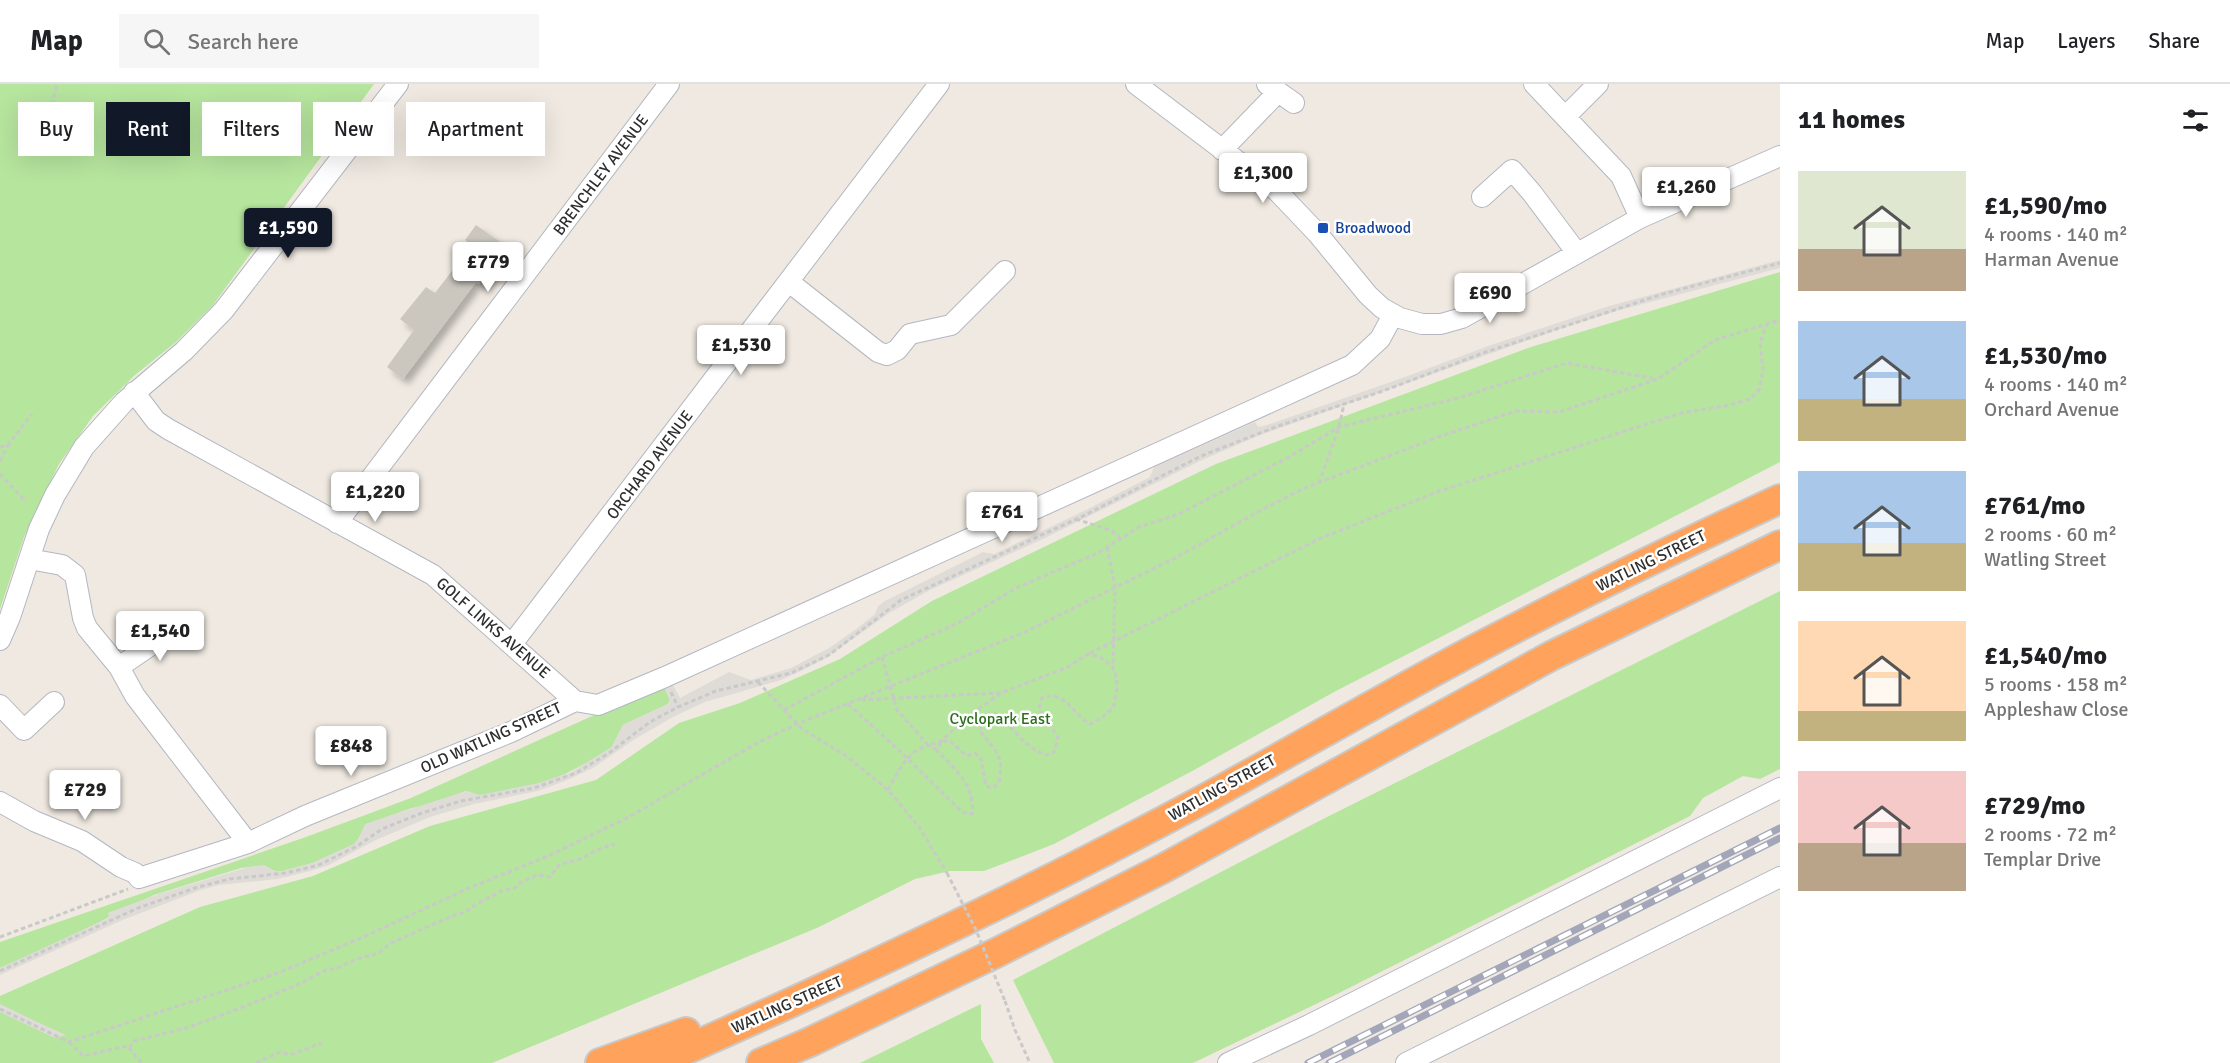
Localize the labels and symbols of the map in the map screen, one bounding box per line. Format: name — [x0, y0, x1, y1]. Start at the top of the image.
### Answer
street label: BRENCHLEY AVENUE — [549, 111, 653, 239]
pin: £1,300 — [1214, 153, 1312, 204]
pin: £1,260 — [1637, 167, 1735, 218]
pin: £1,590 — [239, 208, 337, 259]
place label: Broadwood — [1335, 218, 1411, 238]
marker: Broadwood — [1316, 221, 1330, 235]
pin: £779 — [452, 242, 524, 293]
pin: £690 — [1454, 273, 1526, 324]
pin: £1,530 — [692, 325, 790, 376]
street label: ORCHARD AVENUE — [602, 406, 698, 524]
pin: £1,220 — [326, 472, 424, 523]
pin: £761 — [966, 492, 1038, 543]
street label: WATLING STREET — [1593, 526, 1709, 596]
street label: GOLF LINKS AVENUE — [432, 573, 554, 683]
pin: £1,540 — [111, 611, 209, 662]
street label: OLD WATLING STREET — [418, 698, 565, 778]
park label: Cyclopark East — [949, 709, 1051, 729]
pin: £848 — [315, 726, 387, 777]
street label: WATLING STREET — [1165, 750, 1279, 826]
pin: £729 — [49, 770, 121, 821]
street label: WATLING STREET — [728, 972, 846, 1038]

